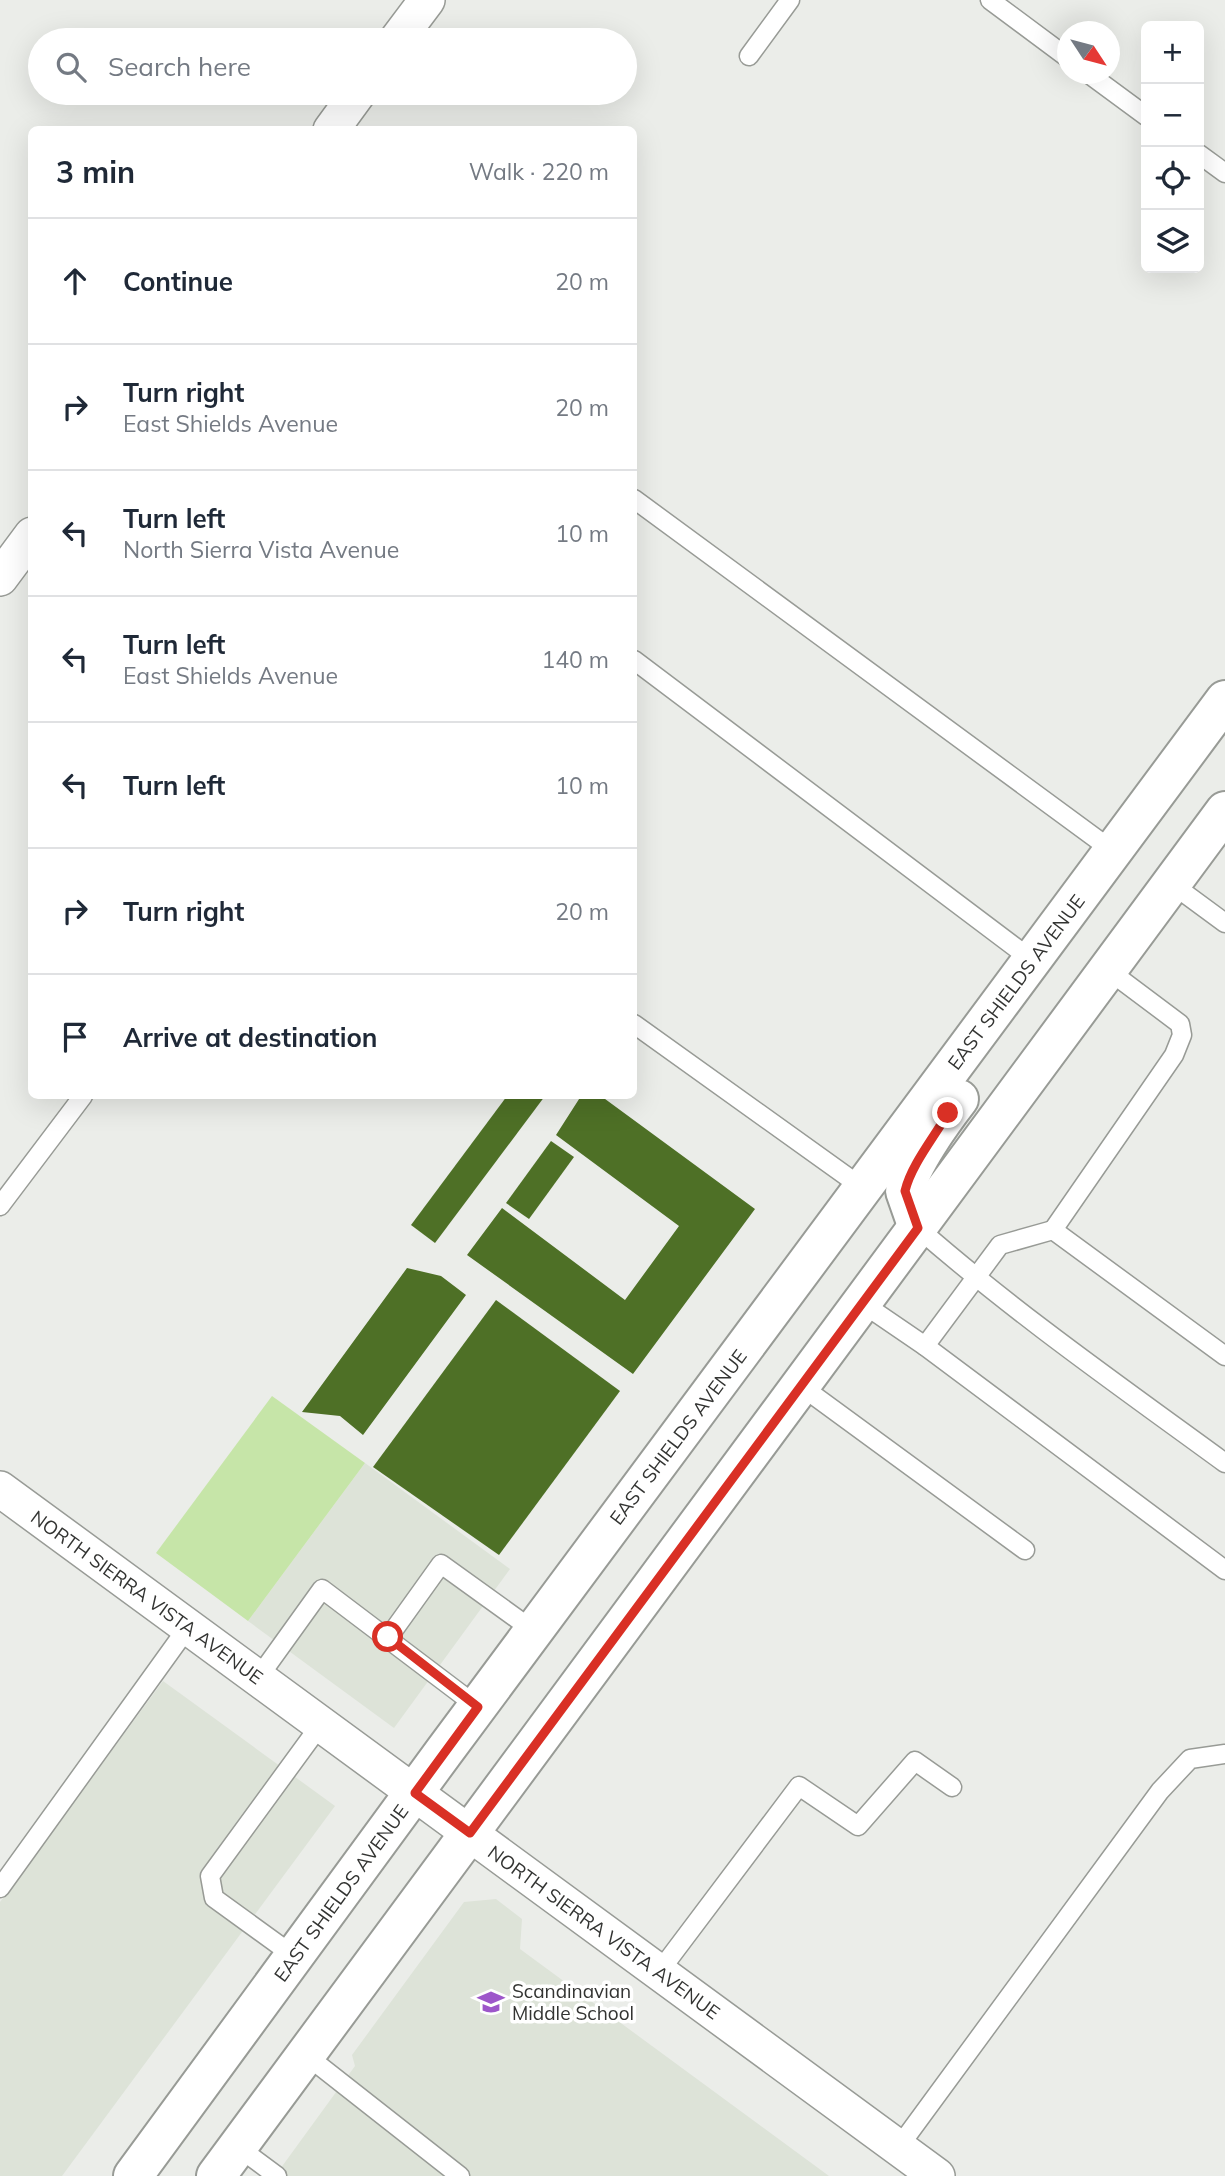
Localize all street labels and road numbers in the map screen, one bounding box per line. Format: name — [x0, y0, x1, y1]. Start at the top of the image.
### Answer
street label: EAST SHIELDS AVENUE — [942, 890, 1090, 1074]
street label: EAST SHIELDS AVENUE — [604, 1345, 752, 1529]
street label: NORTH SIERRA VISTA AVENUE — [26, 1505, 268, 1689]
street label: EAST SHIELDS AVENUE — [269, 1800, 413, 1986]
street label: NORTH SIERRA VISTA AVENUE — [483, 1840, 725, 2024]

